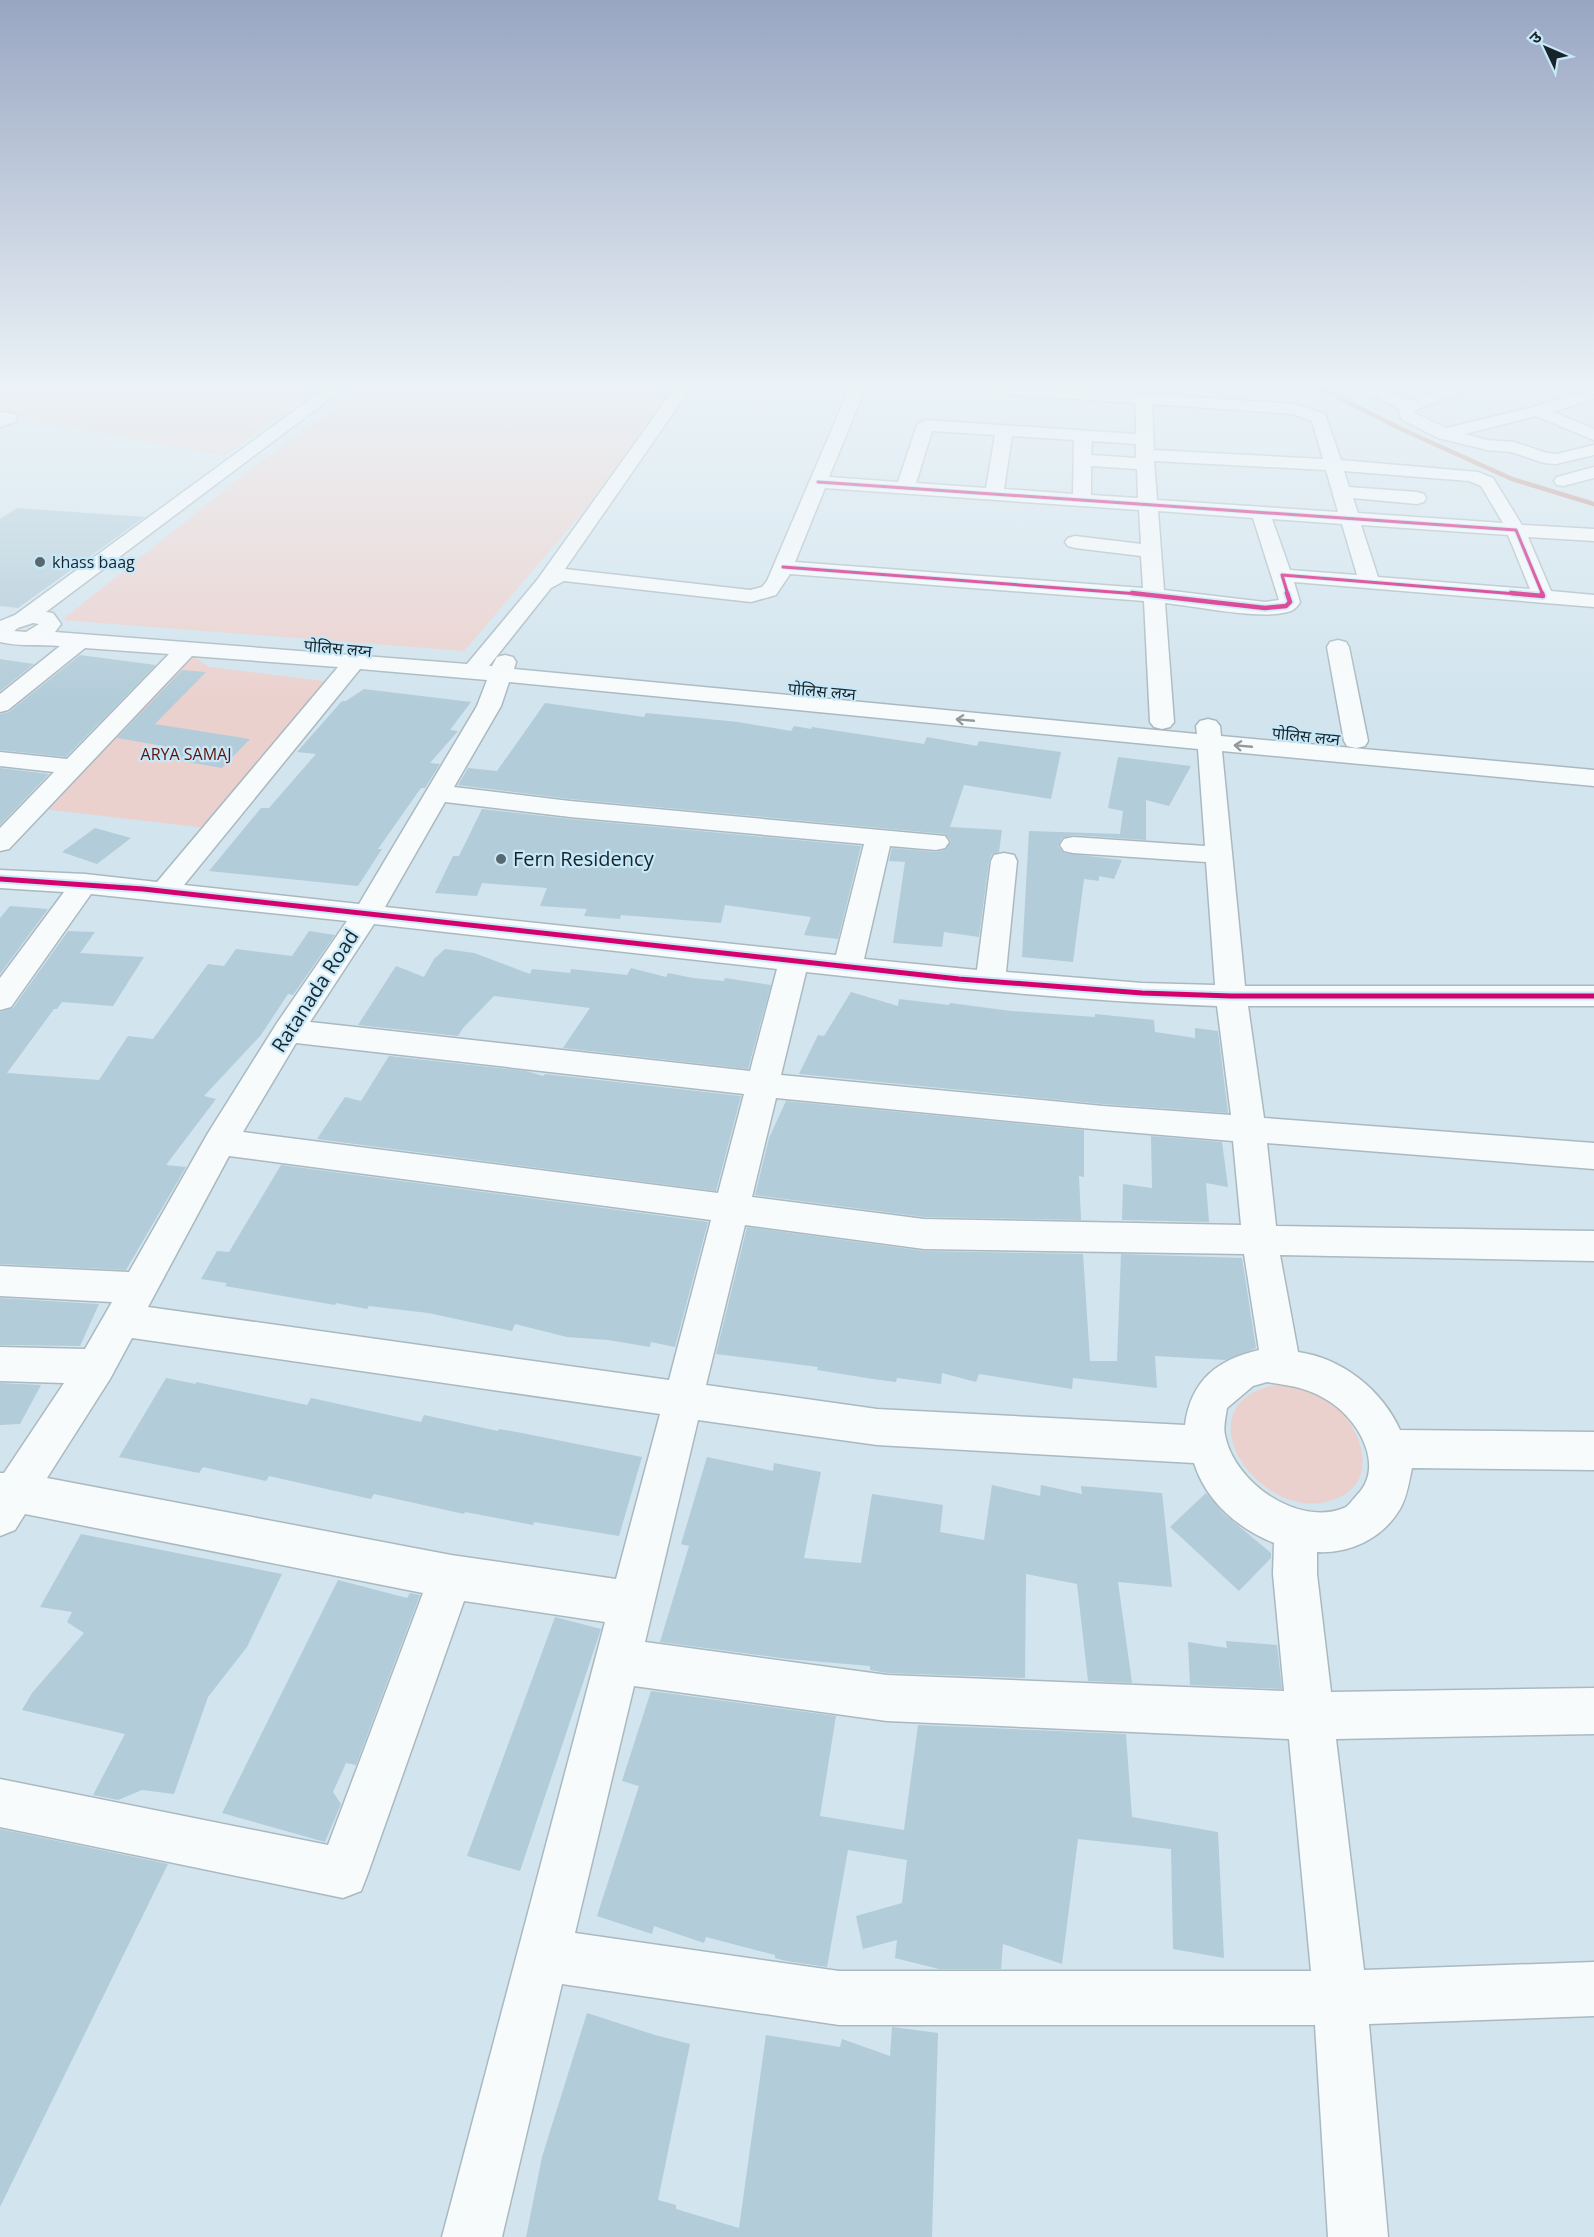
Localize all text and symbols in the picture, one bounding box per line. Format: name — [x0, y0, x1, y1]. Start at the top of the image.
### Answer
north arrow — [1516, 18, 1576, 78]
text: उ — [1524, 26, 1547, 49]
place label: khass baag — [52, 551, 135, 573]
marker: khass baag — [33, 555, 47, 569]
street label: पोलिस लय्न — [303, 634, 374, 662]
street label: पोलिस लय्न — [787, 677, 858, 705]
one-way arrow — [956, 714, 976, 725]
street label: पोलिस लय्न — [1271, 721, 1342, 751]
one-way arrow — [1233, 740, 1253, 751]
park label: ARYA SAMAJ — [141, 743, 231, 765]
place label: Fern Residency — [513, 845, 655, 872]
marker: Fern Residency — [494, 852, 508, 866]
street label: Ratanada Road — [265, 924, 364, 1057]

